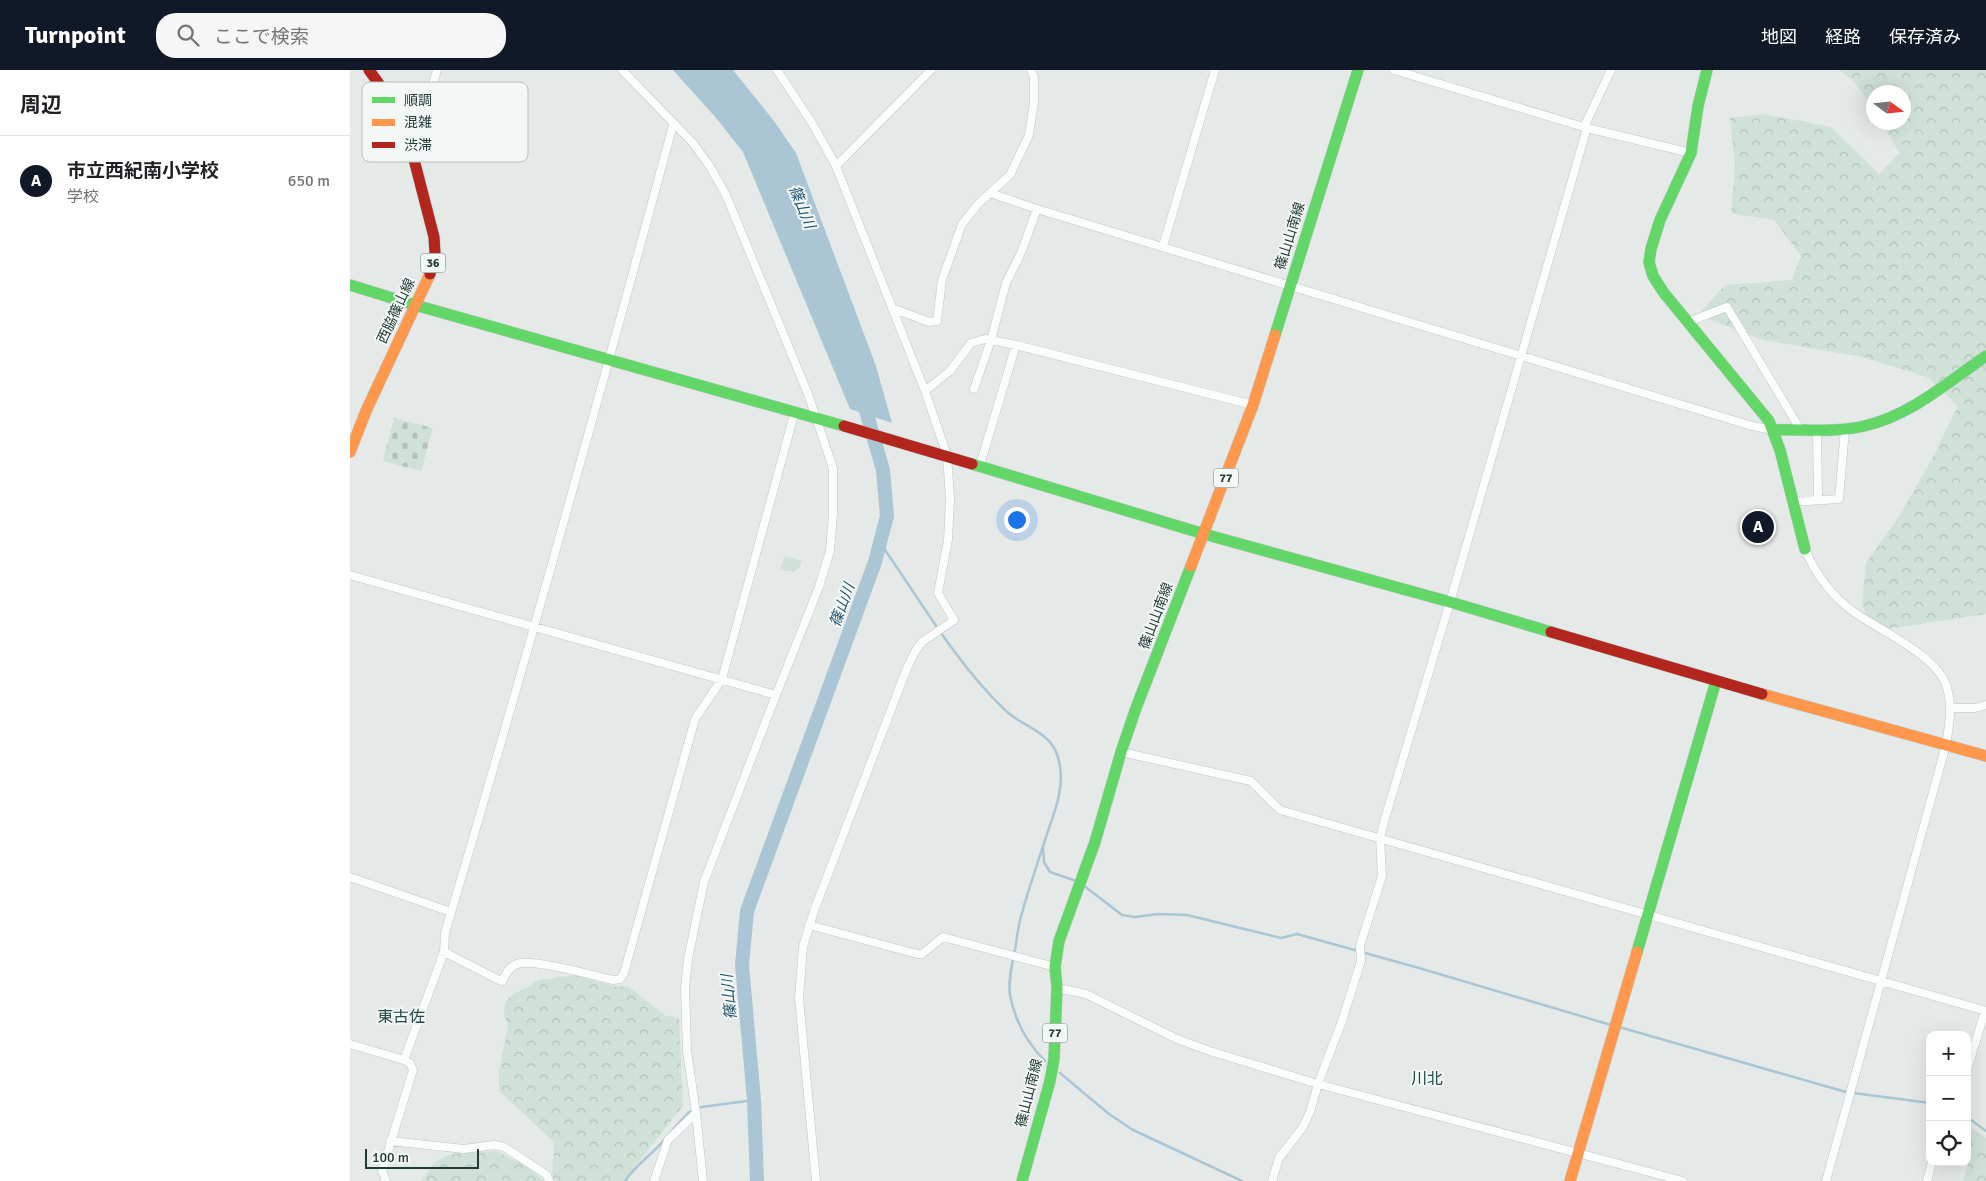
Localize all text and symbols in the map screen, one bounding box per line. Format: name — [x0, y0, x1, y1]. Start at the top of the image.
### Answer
search box — [156, 13, 506, 58]
text: Turnpoint — [25, 20, 126, 50]
icon: search — [174, 21, 202, 49]
text: ここで検索 — [214, 25, 309, 49]
text: 地図 — [1761, 26, 1797, 48]
text: 経路 — [1825, 26, 1861, 48]
text: 保存済み — [1889, 26, 1961, 48]
legend — [362, 82, 528, 162]
north arrow — [1866, 85, 1911, 130]
text: 周辺 — [20, 92, 62, 118]
text: 順調 — [404, 92, 432, 109]
text: 混雑 — [404, 114, 432, 131]
text: 渋滞 — [404, 137, 432, 154]
text: 市立西紀南小学校 — [67, 159, 219, 183]
text: A — [31, 171, 41, 191]
text: 650 m — [288, 171, 330, 191]
water label: 篠山川 — [785, 183, 820, 233]
text: 学校 — [67, 187, 99, 207]
street label: 篠山山南線 — [1272, 200, 1308, 272]
road number: 36 — [420, 254, 446, 272]
street label: 西脇篠山線 — [374, 276, 418, 346]
road number: 77 — [1214, 468, 1238, 488]
your location — [1004, 507, 1030, 533]
pin: A — [1742, 508, 1774, 546]
water label: 篠山川 — [826, 579, 859, 629]
street label: 篠山山南線 — [1136, 580, 1176, 652]
water label: 篠山川 — [718, 972, 740, 1020]
district label: 東古佐 — [377, 1007, 425, 1027]
road number: 77 — [1042, 1024, 1068, 1042]
map controls — [1926, 1031, 1971, 1166]
button: + — [1926, 1031, 1971, 1076]
street label: 篠山山南線 — [1012, 1057, 1046, 1129]
district label: 川北 — [1411, 1069, 1443, 1089]
button: − — [1926, 1076, 1971, 1121]
button: locate — [1926, 1121, 1971, 1166]
scale bar — [365, 1146, 479, 1169]
text: 100 m — [372, 1149, 409, 1166]

